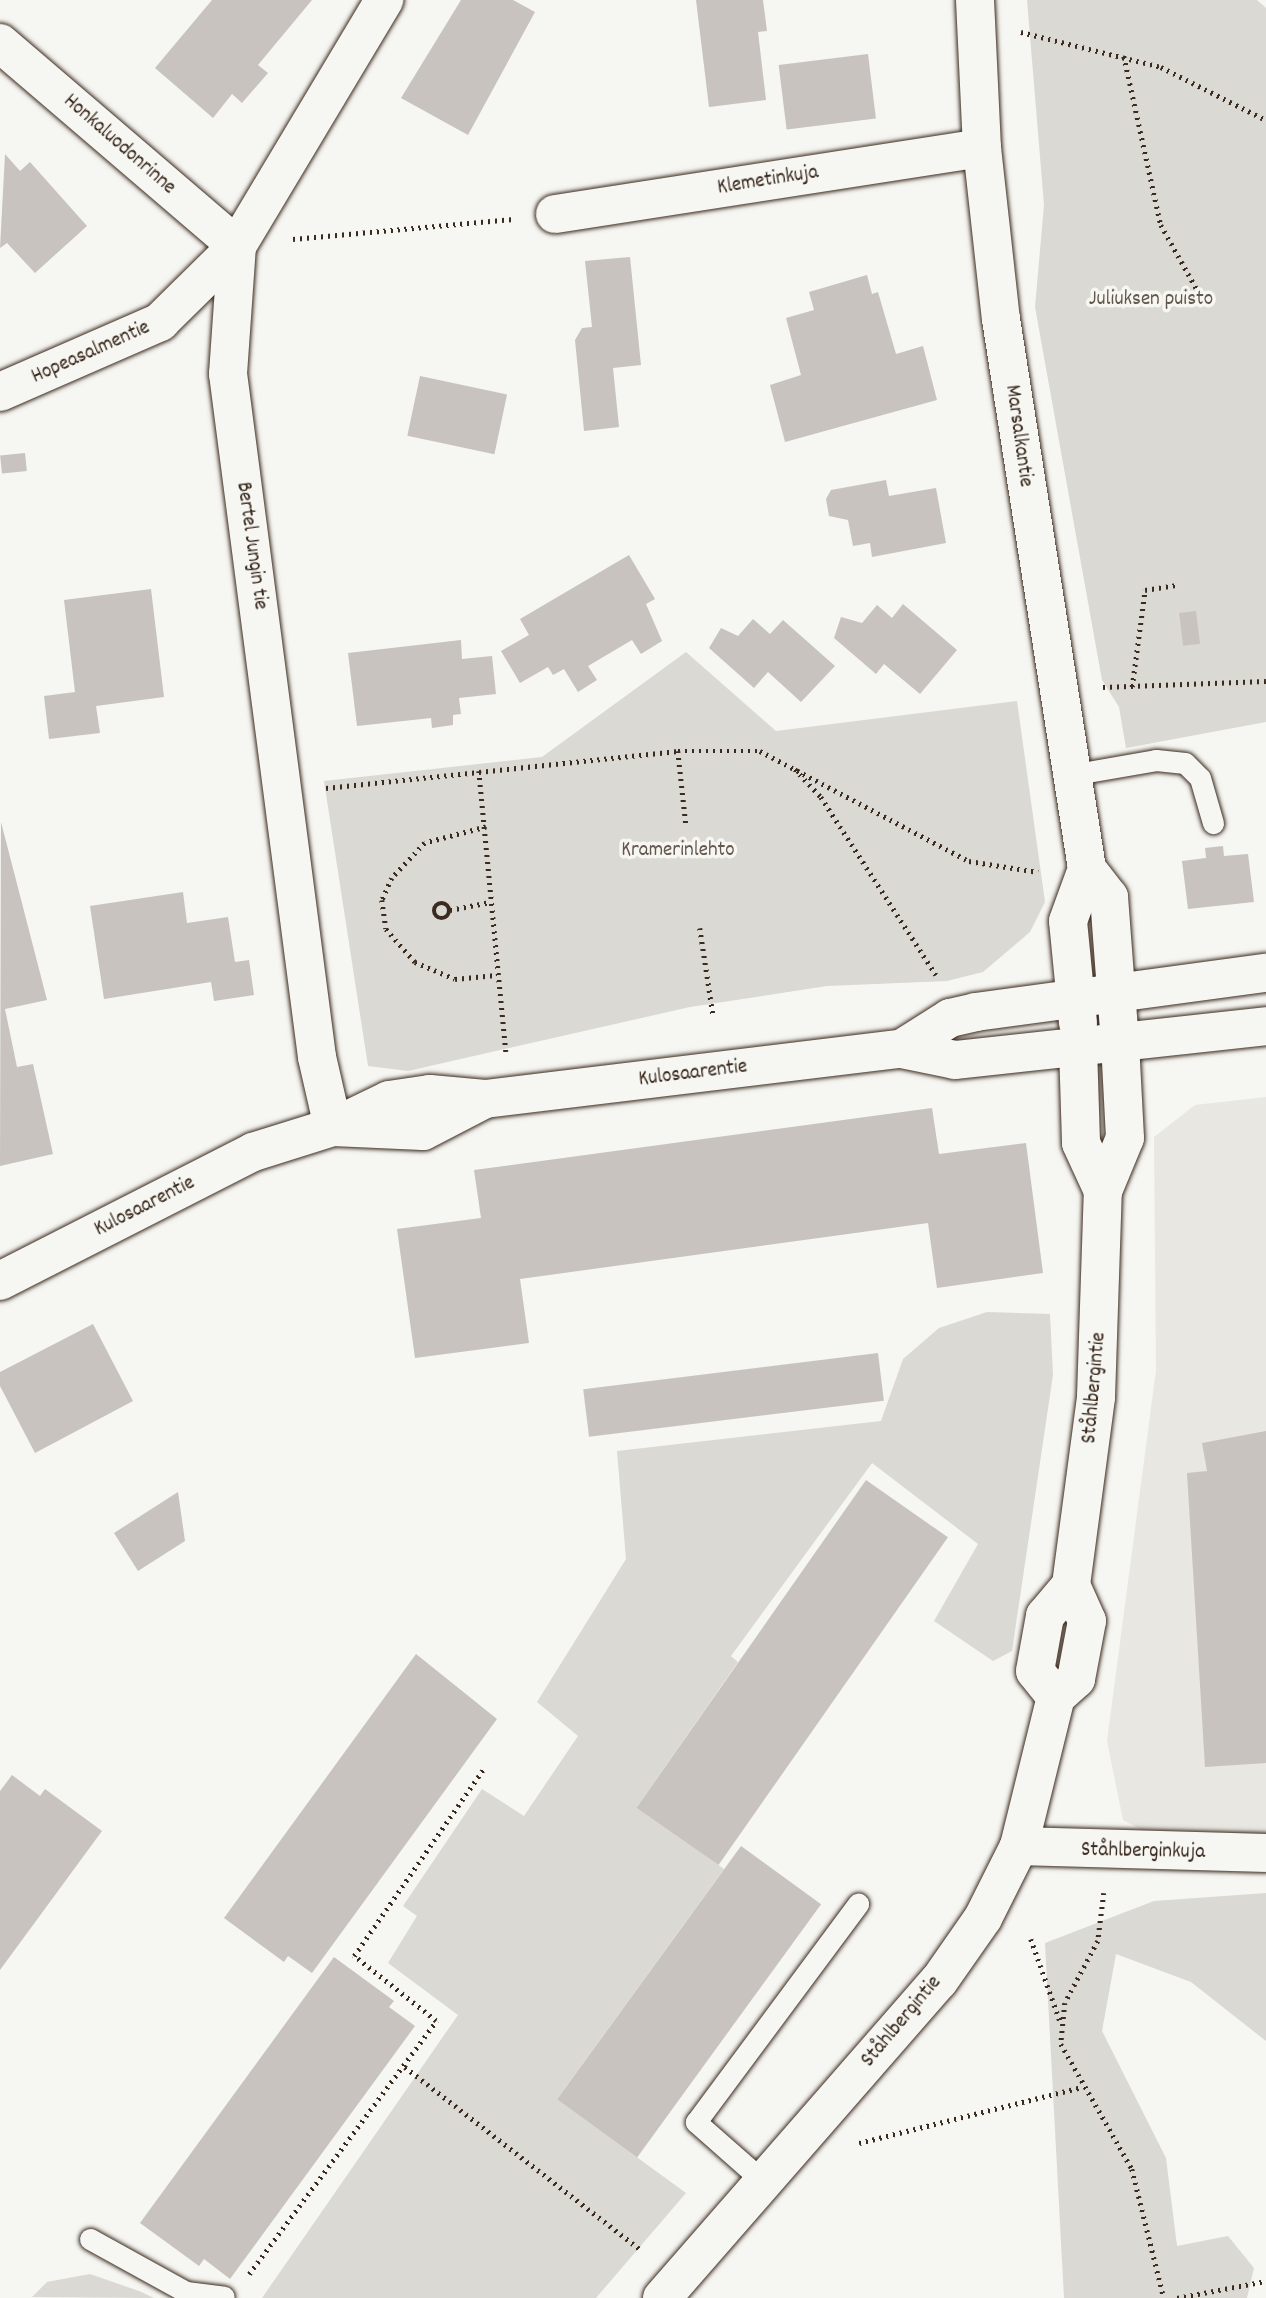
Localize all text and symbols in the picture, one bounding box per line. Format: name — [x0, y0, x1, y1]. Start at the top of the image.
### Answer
street label: Honkaluodonrinne — [58, 89, 180, 201]
street label: Klemetinkuja — [716, 161, 820, 201]
park label: Juliuksen puisto — [1089, 287, 1213, 313]
street label: Hopeasalmentie — [28, 316, 154, 390]
street label: Marsalkantie — [998, 383, 1038, 489]
street label: Bertel Jungin tie — [230, 481, 272, 611]
park label: Kramerinlehto — [621, 838, 735, 864]
street label: Kulosaarentie — [637, 1055, 749, 1093]
street label: Kulosaarentie — [91, 1171, 199, 1243]
street label: Ståhlbergintie — [1078, 1331, 1112, 1445]
street label: Ståhlberginkuja — [1081, 1838, 1205, 1866]
street label: Ståhlbergintie — [856, 1971, 948, 2073]

